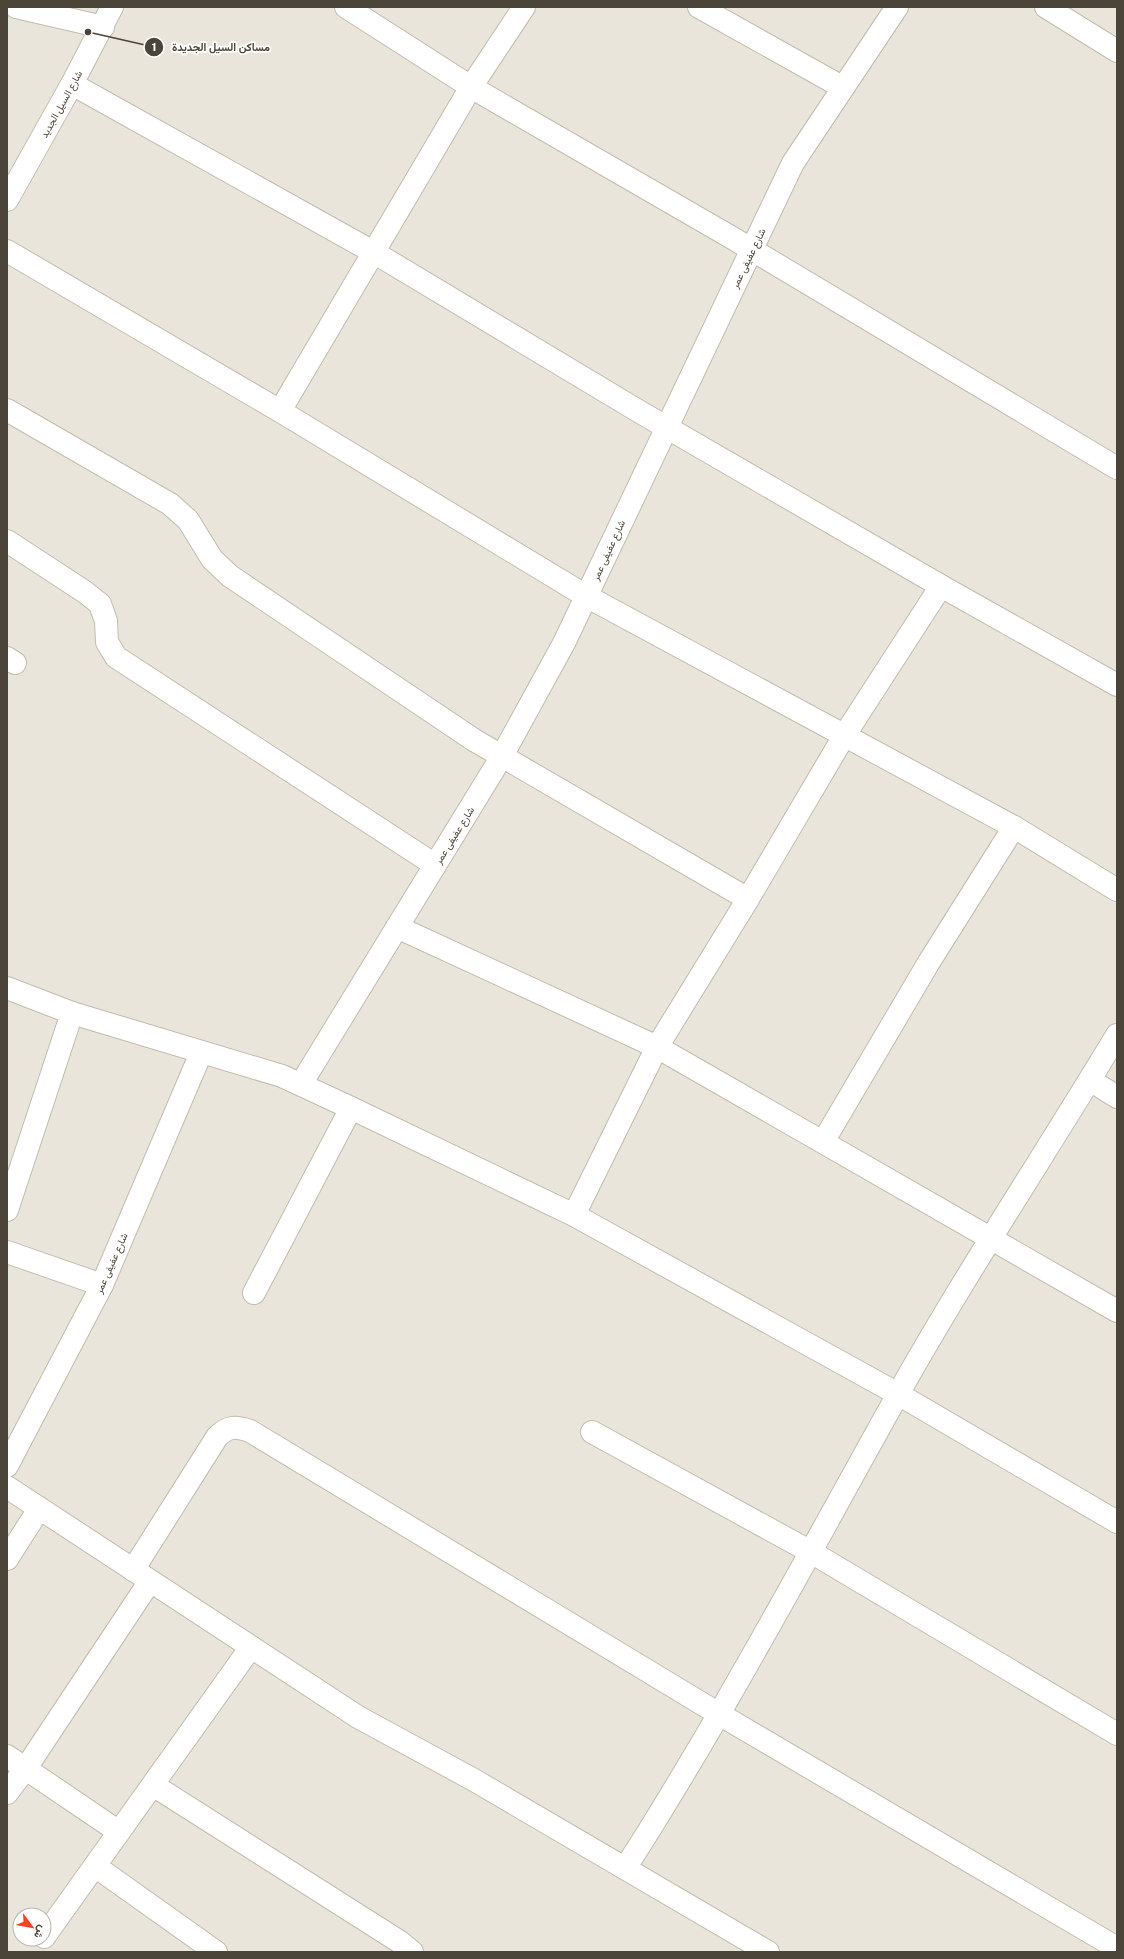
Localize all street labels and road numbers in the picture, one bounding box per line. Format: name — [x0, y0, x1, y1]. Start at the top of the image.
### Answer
street label: شارع السيل الجديد — [38, 68, 85, 140]
street label: شارع عفيفى عمر — [728, 226, 769, 291]
street label: شارع عفيفى عمر — [588, 518, 628, 583]
street label: شارع عفيفى عمر — [431, 804, 477, 867]
street label: شارع عفيفى عمر — [92, 1231, 131, 1296]

